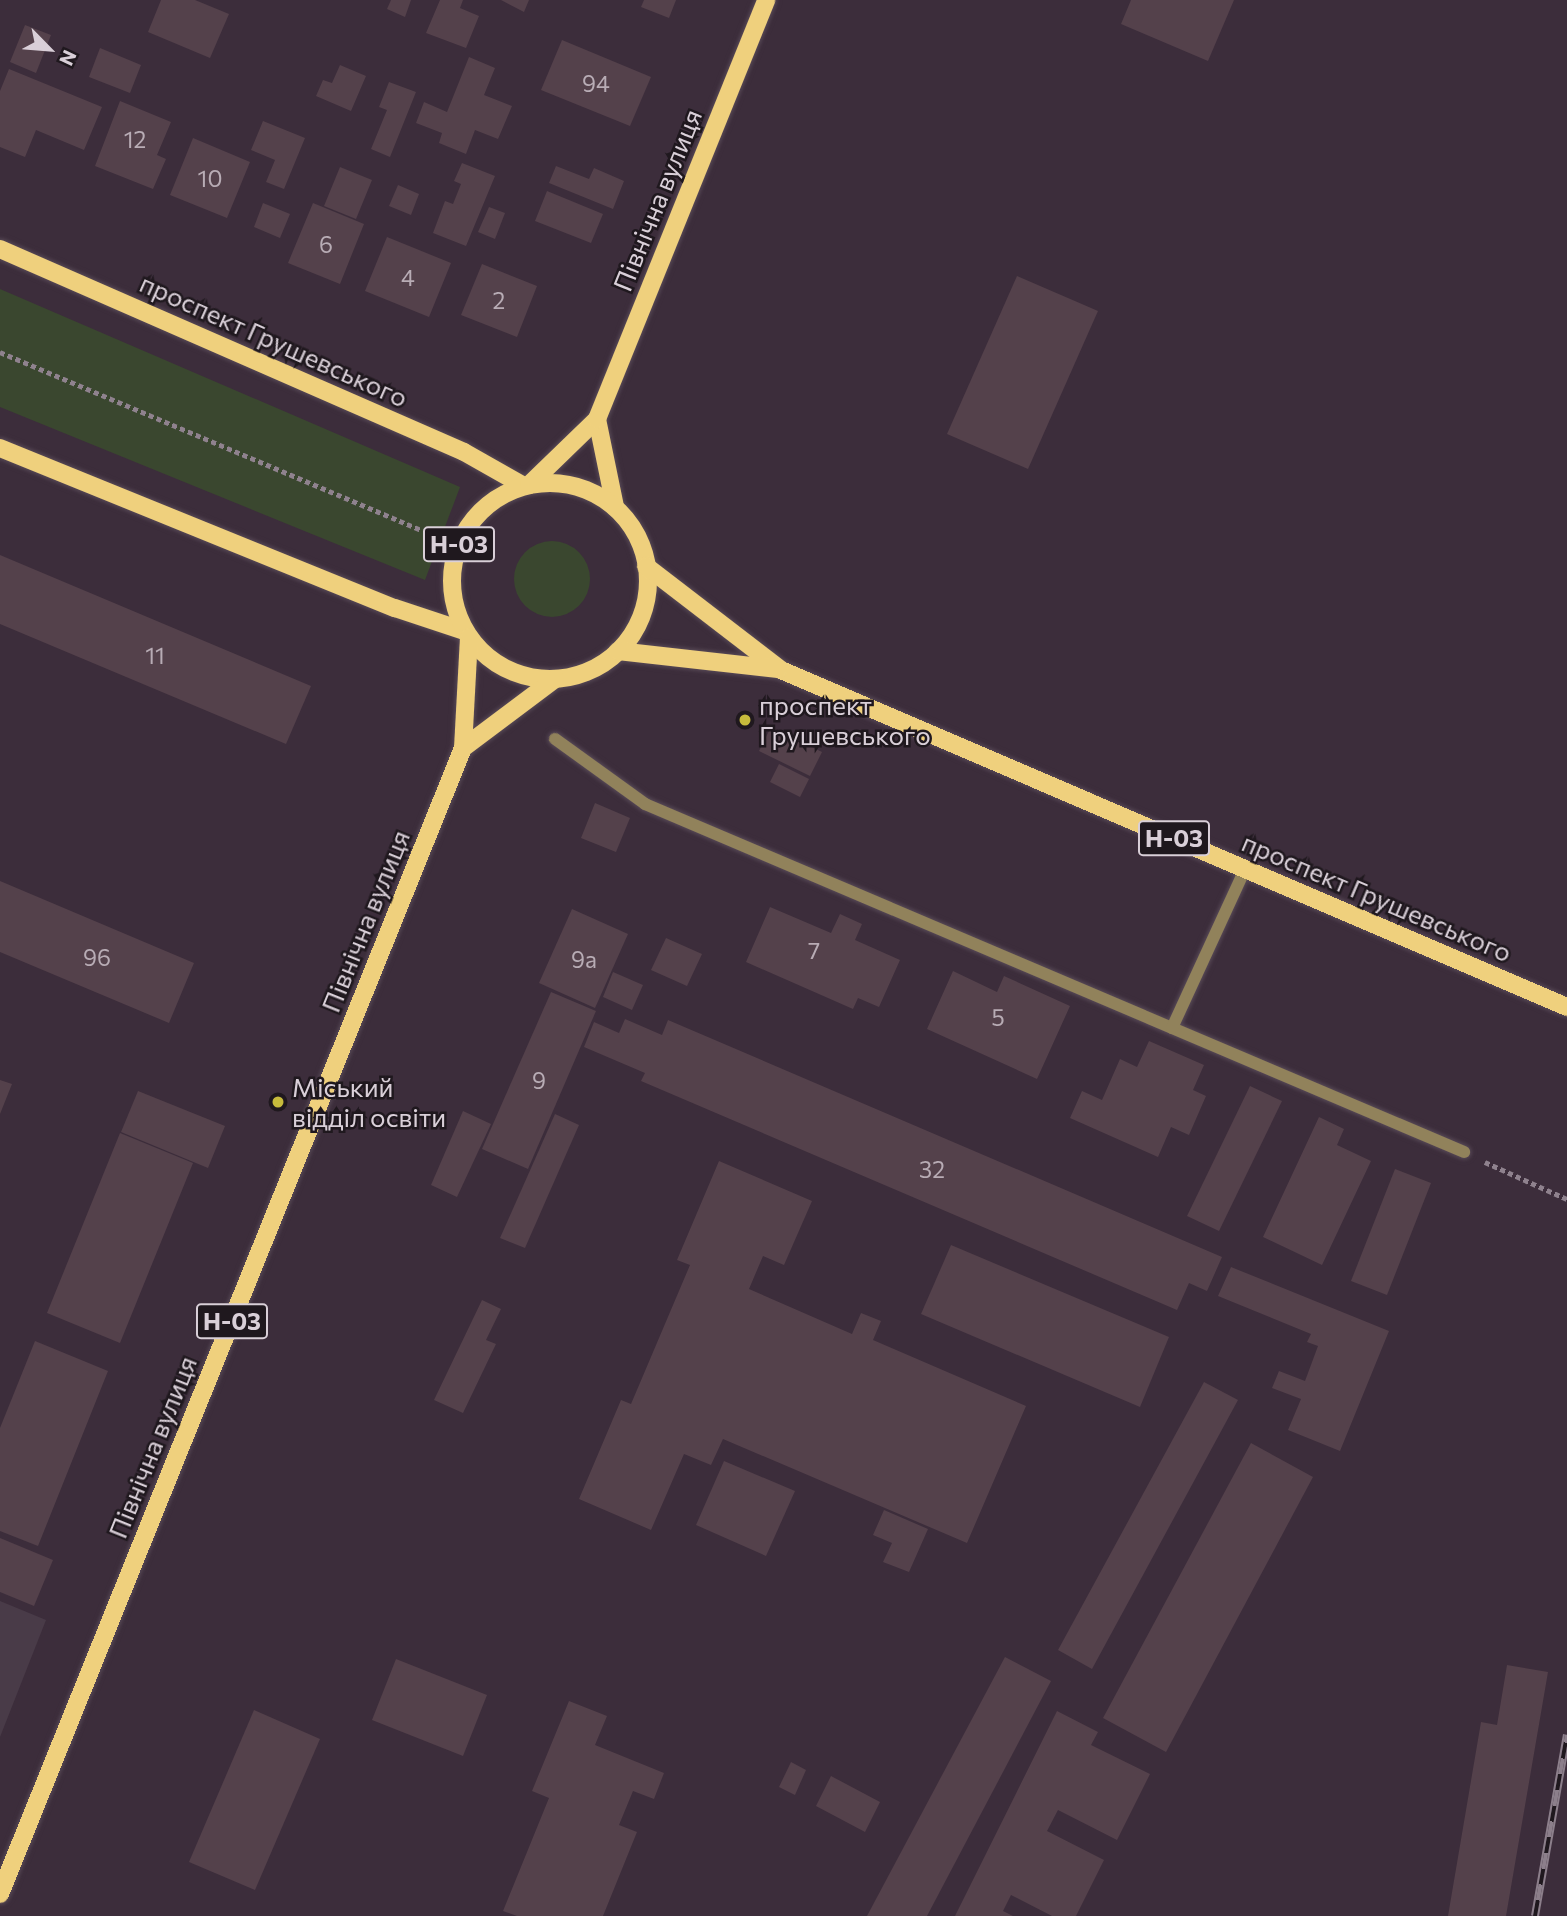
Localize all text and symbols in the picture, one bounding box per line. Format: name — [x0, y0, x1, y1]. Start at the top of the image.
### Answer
north arrow — [14, 14, 84, 84]
text: N — [55, 47, 82, 69]
house number: 94 — [582, 69, 610, 97]
street label: Північна вулиця — [606, 104, 708, 296]
house number: 12 — [124, 125, 146, 153]
house number: 10 — [198, 164, 222, 192]
house number: 6 — [319, 230, 333, 258]
house number: 4 — [401, 263, 415, 291]
street label: проспект Грушевського — [135, 267, 413, 413]
house number: 2 — [493, 286, 505, 314]
road number: Н-03 — [422, 524, 496, 564]
house number: 11 — [145, 641, 165, 669]
place label: проспект Грушевського — [759, 689, 931, 750]
marker: проспект Грушевського — [737, 712, 753, 728]
road number: Н-03 — [1137, 818, 1211, 858]
street label: Північна вулиця — [314, 825, 416, 1017]
street label: проспект Грушевського — [1238, 826, 1516, 968]
house number: 7 — [808, 936, 820, 964]
house number: 96 — [83, 943, 111, 971]
house number: 9а — [571, 945, 597, 973]
house number: 5 — [991, 1003, 1005, 1031]
house number: 9 — [532, 1066, 546, 1094]
place label: Міський відділ освіти — [292, 1071, 446, 1132]
marker: Міський відділ освіти — [270, 1094, 286, 1110]
house number: 32 — [919, 1155, 945, 1183]
road number: Н-03 — [195, 1301, 269, 1342]
street label: Північна вулиця — [101, 1351, 203, 1543]

